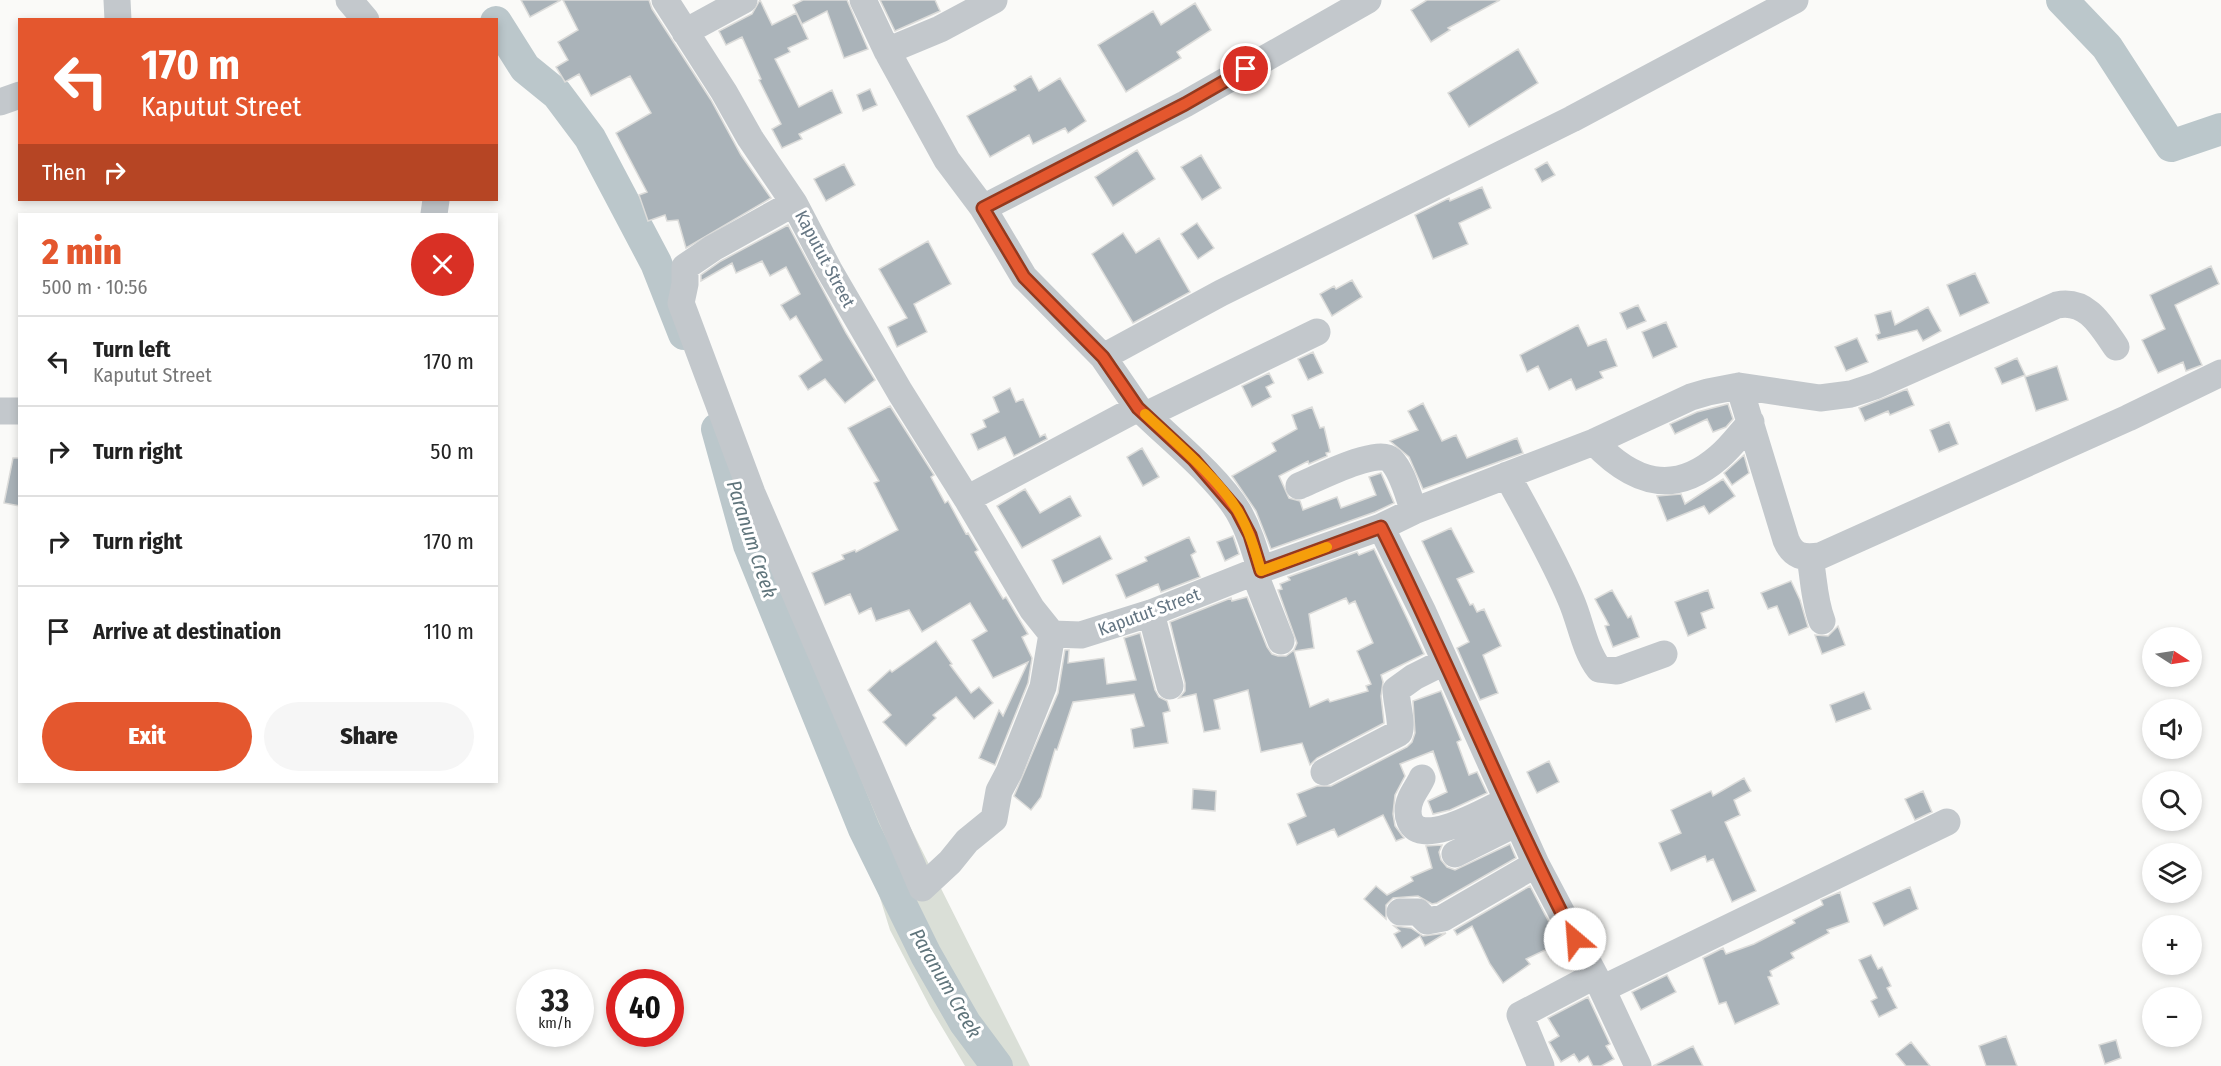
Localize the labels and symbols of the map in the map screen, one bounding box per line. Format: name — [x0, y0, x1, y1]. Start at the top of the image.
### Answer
pin — [1220, 43, 1271, 94]
street label: Kaputut Street — [790, 207, 860, 311]
water label: Paranum Creek — [722, 477, 782, 601]
street label: Kaputut Street — [1095, 583, 1203, 641]
north arrow — [2142, 627, 2202, 687]
position arrow — [1543, 907, 1607, 971]
water label: Paranum Creek — [905, 924, 987, 1042]
speed limit sign: 40 — [606, 969, 684, 1047]

